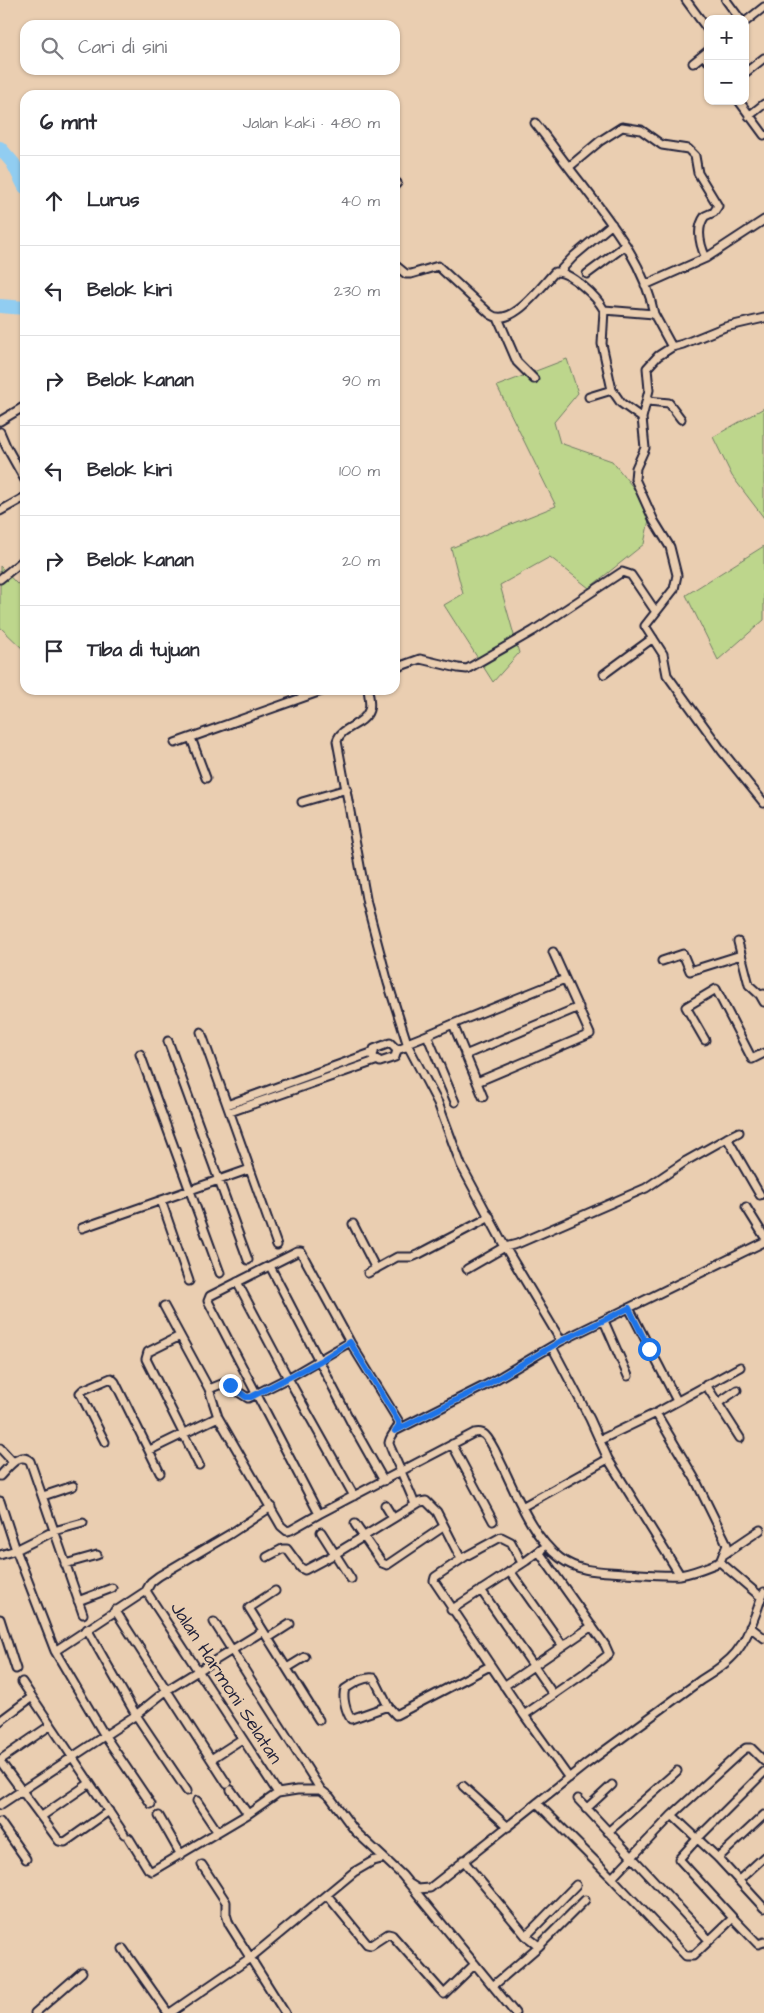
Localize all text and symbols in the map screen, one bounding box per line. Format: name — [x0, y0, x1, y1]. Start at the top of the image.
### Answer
map controls — [704, 15, 749, 105]
button: + — [704, 15, 749, 60]
search box — [20, 20, 400, 75]
icon: search — [38, 34, 66, 62]
text: Cari di sini — [78, 34, 167, 61]
button: − — [704, 60, 749, 105]
text: 6 mnt — [40, 108, 97, 137]
text: Jalan kaki · 480 m — [243, 112, 380, 134]
icon: ahead — [40, 187, 68, 215]
text: Lurus — [87, 187, 139, 214]
text: 40 m — [340, 190, 380, 212]
icon: left — [40, 277, 68, 305]
text: Belok kiri — [87, 277, 172, 304]
text: 230 m — [334, 280, 380, 302]
icon: right — [40, 367, 68, 395]
text: Belok kanan — [87, 367, 194, 394]
text: 90 m — [342, 370, 380, 392]
icon: left — [40, 457, 68, 485]
text: Belok kiri — [87, 457, 172, 484]
text: 100 m — [339, 460, 380, 482]
icon: right — [40, 547, 68, 575]
text: Belok kanan — [87, 547, 194, 574]
text: 20 m — [342, 550, 380, 572]
icon: arrive — [40, 637, 68, 665]
text: Tiba di tujuan — [87, 637, 199, 664]
route start — [638, 1338, 661, 1361]
route end — [219, 1374, 242, 1397]
street label: Jalan Harmoni Selatan — [163, 1597, 289, 1769]

